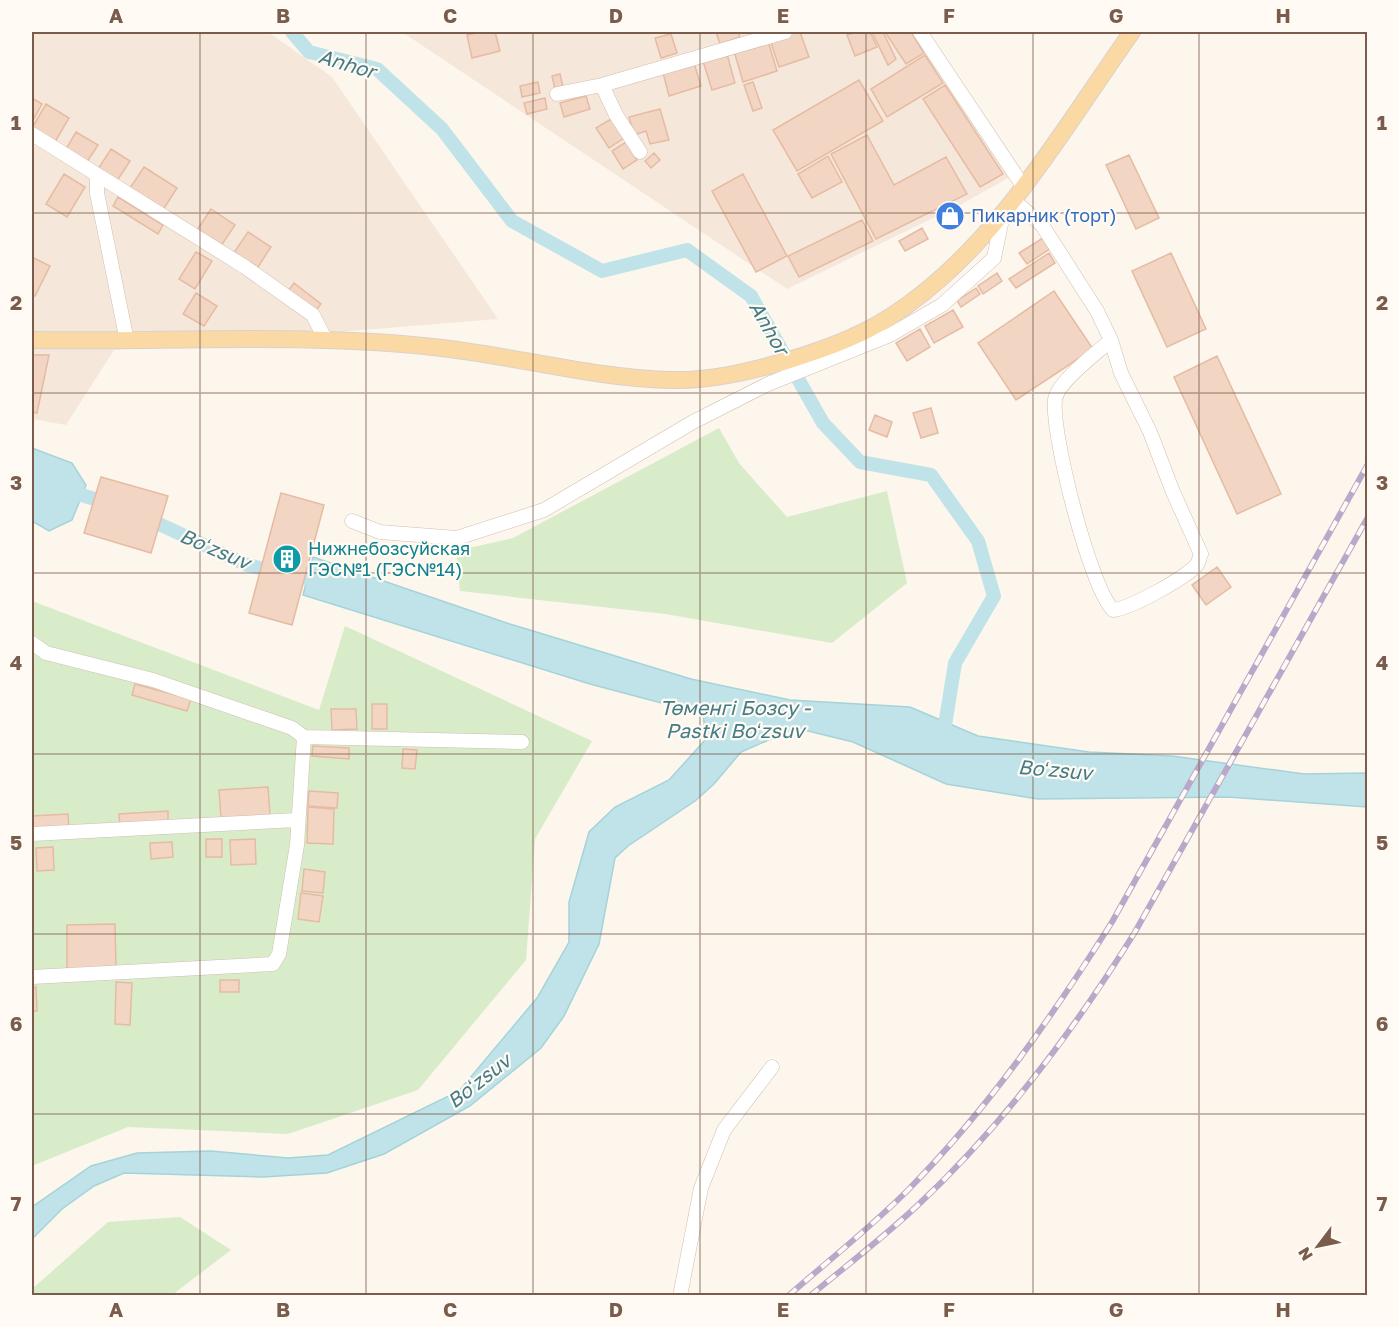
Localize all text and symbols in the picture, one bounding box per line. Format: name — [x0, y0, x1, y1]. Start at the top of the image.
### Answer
text: A — [109, 3, 123, 27]
text: B — [276, 3, 290, 27]
text: C — [443, 3, 457, 27]
text: D — [609, 3, 623, 27]
text: E — [777, 3, 789, 27]
text: F — [943, 3, 955, 27]
text: G — [1109, 3, 1123, 27]
text: H — [1275, 3, 1291, 27]
water label: Anhor — [316, 43, 381, 84]
text: 1 — [11, 110, 21, 134]
text: 1 — [1377, 110, 1387, 134]
shop icon: Пикарник (торт) — [934, 200, 966, 232]
place label: Пикарник (торт) — [971, 204, 1117, 226]
text: 2 — [10, 290, 22, 314]
text: 2 — [1376, 290, 1388, 314]
water label: Anhor — [745, 296, 796, 361]
text: 3 — [10, 470, 22, 494]
text: 3 — [1376, 470, 1388, 494]
water label: Boʻzsuv — [177, 523, 257, 575]
place label: Нижнебозсуйская ГЭС№1 (ГЭС№14) — [308, 537, 470, 580]
building icon: Нижнебозсуйская ГЭС№1 (ГЭС№14) — [271, 543, 303, 575]
text: 4 — [10, 650, 22, 674]
text: 4 — [1376, 650, 1388, 674]
water label: Төменгі Бозсу - Pastki Boʻzsuv — [660, 695, 812, 742]
water label: Boʻzsuv — [1017, 754, 1096, 784]
text: 5 — [10, 830, 22, 854]
text: 5 — [1376, 830, 1388, 854]
text: 6 — [10, 1011, 22, 1035]
text: 6 — [1376, 1011, 1388, 1035]
water label: Boʻzsuv — [442, 1046, 517, 1112]
text: 7 — [11, 1191, 22, 1215]
text: 7 — [1377, 1191, 1388, 1215]
north arrow — [1288, 1216, 1348, 1276]
text: N — [1294, 1243, 1317, 1264]
text: A — [109, 1297, 123, 1321]
text: B — [276, 1297, 290, 1321]
text: C — [443, 1297, 457, 1321]
text: D — [609, 1297, 623, 1321]
text: E — [777, 1297, 789, 1321]
text: F — [943, 1297, 955, 1321]
text: G — [1109, 1297, 1123, 1321]
text: H — [1275, 1297, 1291, 1321]

